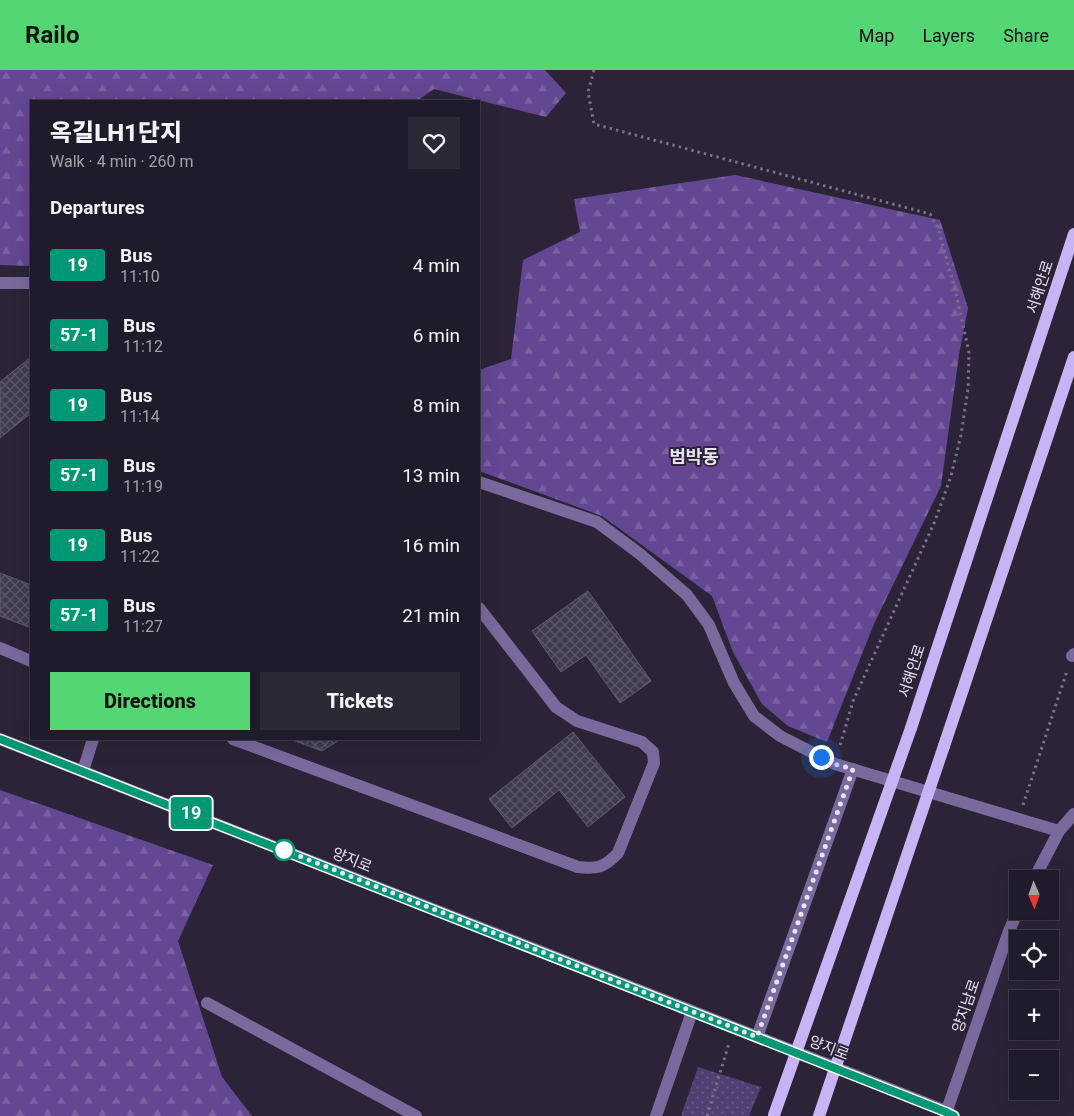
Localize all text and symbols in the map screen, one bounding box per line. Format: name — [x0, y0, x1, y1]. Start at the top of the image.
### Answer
text: Railo — [25, 21, 79, 49]
text: Map — [859, 25, 894, 46]
text: Layers — [922, 25, 975, 46]
text: Share — [1003, 25, 1049, 46]
button: heart — [408, 117, 460, 169]
text: 옥길LH1단지 — [50, 119, 182, 147]
text: Walk · 4 min · 260 m — [50, 152, 194, 171]
text: Departures — [50, 196, 145, 219]
text: Bus — [120, 244, 153, 267]
text: 19 — [67, 254, 88, 275]
text: 4 min — [413, 254, 460, 277]
street label: 서해안로 — [1023, 258, 1057, 316]
text: 11:10 — [120, 267, 160, 286]
text: Bus — [123, 314, 156, 337]
text: 57-1 — [60, 324, 98, 345]
text: 6 min — [413, 324, 460, 347]
text: 11:12 — [123, 337, 163, 356]
text: Bus — [120, 384, 153, 407]
text: 19 — [67, 394, 88, 415]
text: 8 min — [413, 394, 460, 417]
text: 11:14 — [120, 407, 160, 426]
district label: 범박동 — [669, 446, 719, 467]
text: Bus — [123, 454, 156, 477]
text: 57-1 — [60, 464, 98, 485]
text: 13 min — [402, 464, 460, 487]
text: 11:19 — [123, 477, 163, 496]
text: Bus — [120, 524, 153, 547]
text: 19 — [67, 534, 88, 555]
text: 16 min — [402, 534, 460, 557]
text: 11:22 — [120, 547, 160, 566]
text: Bus — [123, 594, 156, 617]
text: 57-1 — [60, 604, 98, 625]
text: 21 min — [402, 604, 460, 627]
text: 11:27 — [123, 617, 163, 636]
street label: 서해안로 — [895, 642, 929, 700]
button: Directions — [50, 672, 250, 730]
button: Tickets — [260, 672, 460, 730]
your location — [809, 745, 834, 770]
line badge: 19 — [168, 797, 214, 829]
text: 19 — [181, 802, 201, 823]
unlabelled marker — [273, 839, 295, 861]
street label: 양지로 — [329, 844, 375, 876]
north arrow — [1009, 870, 1059, 920]
map controls — [1009, 870, 1059, 1100]
button: locate — [1009, 930, 1059, 980]
street label: 양지남로 — [949, 977, 983, 1035]
button: + — [1009, 990, 1059, 1040]
street label: 양지로 — [806, 1032, 852, 1064]
button: − — [1009, 1050, 1059, 1100]

